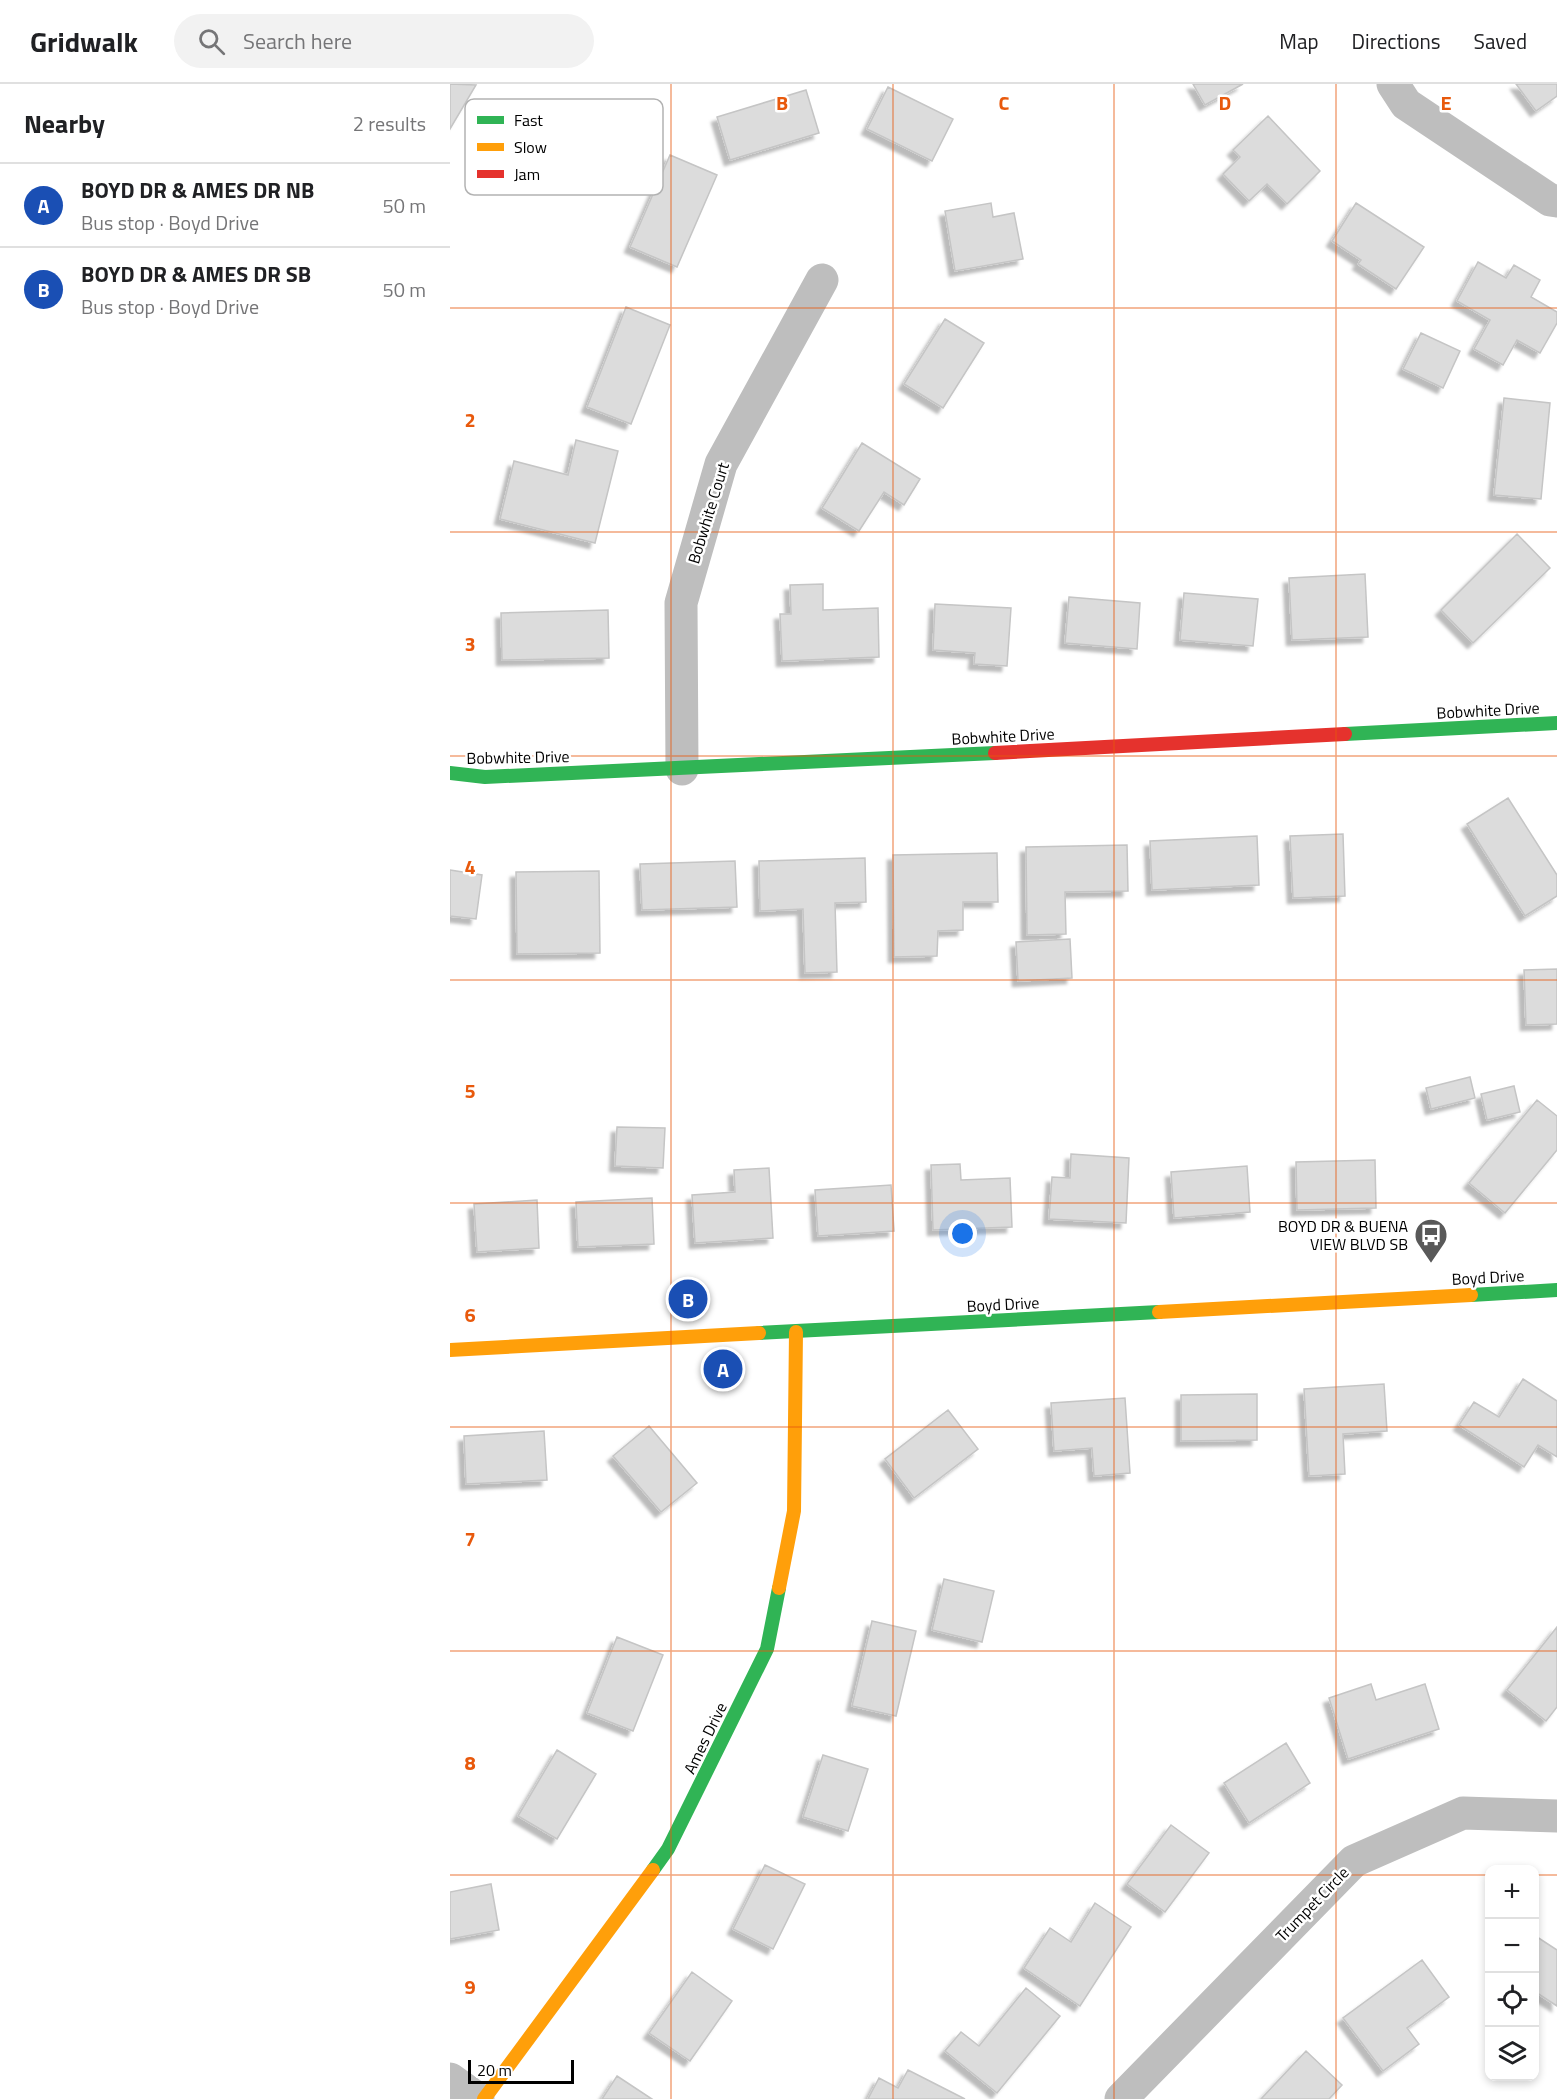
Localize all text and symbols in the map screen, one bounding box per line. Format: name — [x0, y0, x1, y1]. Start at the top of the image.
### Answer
search box — [174, 14, 594, 68]
text: Gridwalk — [30, 20, 138, 63]
text: Search here — [243, 24, 352, 58]
icon: search — [195, 25, 228, 58]
text: Map — [1279, 25, 1319, 57]
text: Directions — [1352, 25, 1441, 57]
text: Saved — [1474, 25, 1527, 57]
text: B — [776, 87, 788, 118]
text: C — [999, 87, 1010, 118]
text: D — [1219, 87, 1231, 118]
text: E — [1440, 87, 1452, 118]
legend — [465, 99, 663, 195]
text: Nearby — [24, 104, 105, 143]
text: 2 results — [353, 108, 426, 139]
text: Fast — [514, 108, 543, 132]
text: Slow — [514, 135, 547, 159]
text: Jam — [514, 162, 540, 186]
text: BOYD DR & AMES DR NB — [81, 173, 314, 207]
text: A — [37, 190, 50, 221]
text: 50 m — [382, 190, 426, 221]
text: Bus stop · Boyd Drive — [81, 207, 259, 238]
text: BOYD DR & AMES DR SB — [81, 257, 311, 291]
text: B — [37, 274, 50, 305]
text: 50 m — [382, 274, 426, 305]
text: Bus stop · Boyd Drive — [81, 291, 259, 322]
text: 2 — [464, 404, 476, 435]
street label: Bobwhite Court — [681, 459, 735, 567]
text: 3 — [464, 628, 476, 659]
street label: Bobwhite Drive — [1436, 695, 1540, 725]
street label: Bobwhite Drive — [951, 721, 1055, 751]
street label: Bobwhite Drive — [466, 744, 570, 770]
text: 4 — [464, 851, 476, 882]
text: 5 — [464, 1075, 476, 1106]
place label: BOYD DR & BUENA VIEW BLVD SB — [1278, 1214, 1408, 1256]
bus stop icon: BOYD DR & BUENA VIEW BLVD SB — [1413, 1217, 1449, 1264]
your location — [948, 1219, 977, 1248]
street label: Boyd Drive — [1451, 1263, 1525, 1291]
pin: B — [668, 1276, 708, 1322]
street label: Boyd Drive — [966, 1290, 1040, 1318]
text: 6 — [464, 1299, 476, 1330]
pin: A — [704, 1346, 742, 1392]
text: 7 — [464, 1523, 476, 1554]
street label: Ames Drive — [677, 1698, 733, 1778]
text: 8 — [464, 1747, 476, 1778]
street label: Trumpet Circle — [1270, 1861, 1354, 1947]
map controls — [1485, 1865, 1539, 2081]
button: + — [1485, 1865, 1539, 1919]
button: − — [1485, 1919, 1539, 1973]
text: 9 — [464, 1971, 476, 2002]
button: locate — [1485, 1973, 1539, 2027]
button: layers — [1485, 2027, 1539, 2081]
scale bar — [468, 2057, 574, 2084]
text: 20 m — [477, 2058, 512, 2082]

